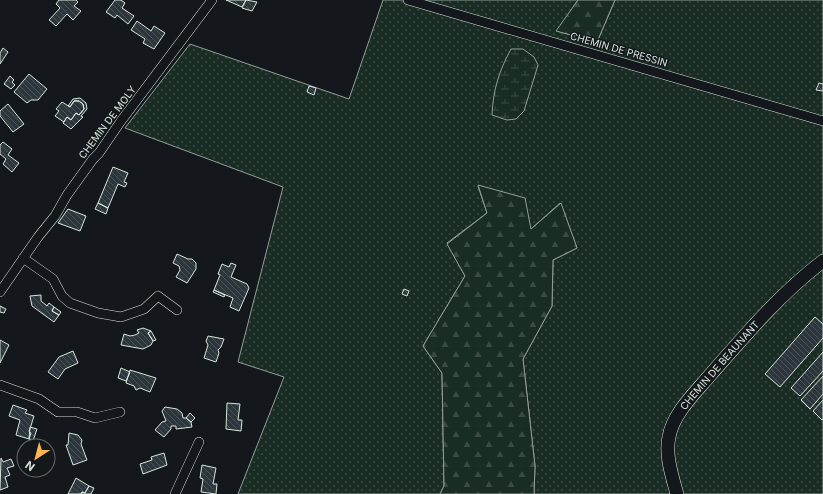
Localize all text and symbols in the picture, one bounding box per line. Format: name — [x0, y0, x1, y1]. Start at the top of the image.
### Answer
street label: CHEMIN DE PRESSIN — [569, 29, 669, 69]
street label: CHEMIN DE MOLY — [76, 83, 138, 161]
street label: CHEMIN DE BEAUNANT — [677, 318, 761, 412]
north arrow — [16, 438, 56, 478]
text: N — [23, 458, 38, 474]

